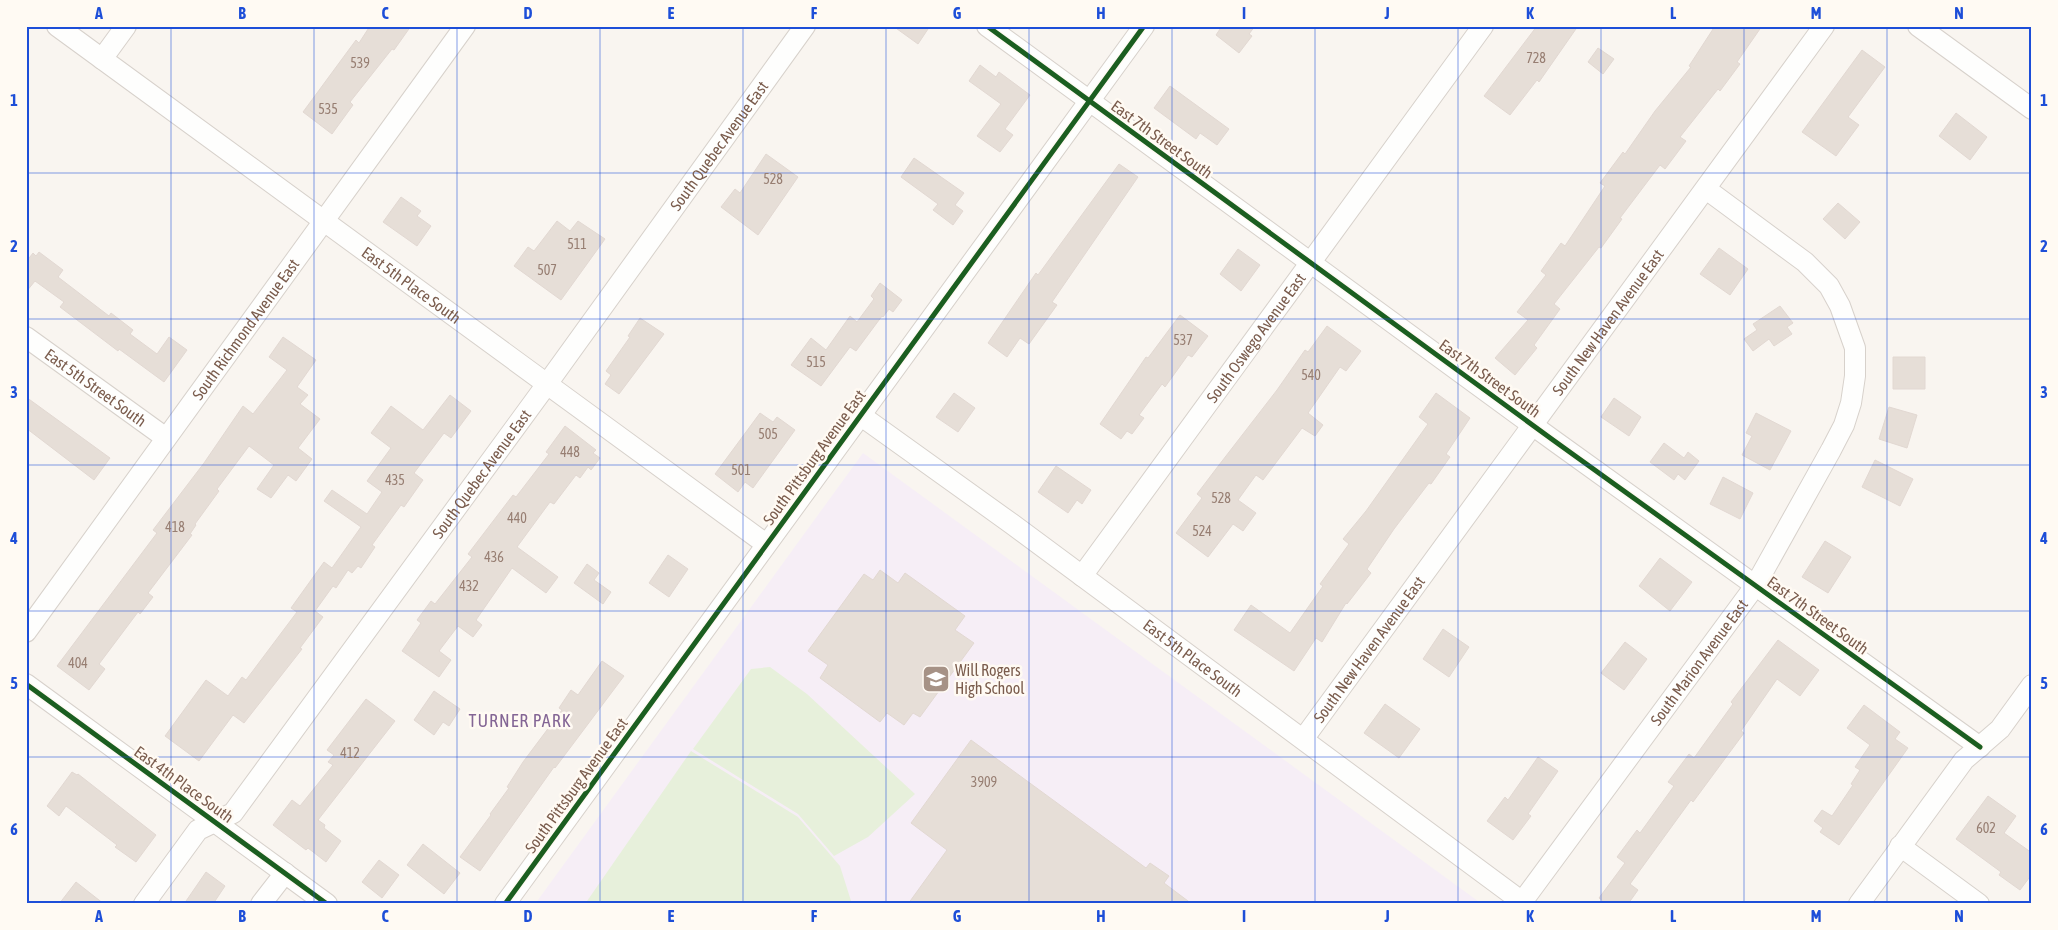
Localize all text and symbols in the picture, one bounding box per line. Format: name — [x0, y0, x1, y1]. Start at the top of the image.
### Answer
text: A — [94, 4, 103, 22]
text: B — [238, 4, 246, 22]
text: C — [381, 4, 389, 22]
text: D — [524, 4, 533, 22]
text: E — [668, 4, 675, 22]
text: F — [811, 4, 818, 22]
text: G — [953, 4, 962, 22]
text: H — [1096, 4, 1106, 22]
text: I — [1242, 4, 1246, 22]
text: J — [1383, 4, 1390, 22]
text: K — [1526, 4, 1534, 22]
text: L — [1670, 4, 1677, 22]
text: M — [1811, 4, 1821, 22]
text: N — [1954, 4, 1964, 22]
house number: 728 — [1526, 50, 1546, 66]
house number: 539 — [350, 55, 370, 71]
street label: South Quebec Avenue East — [666, 77, 772, 214]
text: 1 — [10, 91, 18, 109]
text: 1 — [2040, 91, 2048, 109]
street label: East 7th Street South — [1108, 96, 1216, 182]
house number: 535 — [318, 101, 338, 117]
house number: 528 — [763, 171, 783, 187]
house number: 511 — [567, 236, 587, 252]
text: 2 — [10, 237, 18, 255]
text: 2 — [2040, 237, 2048, 255]
street label: East 5th Place South — [358, 243, 464, 327]
street label: South New Haven Avenue East — [1548, 245, 1667, 399]
street label: South Richmond Avenue East — [188, 255, 303, 403]
house number: 507 — [537, 262, 557, 278]
street label: South Oswego Avenue East — [1203, 269, 1309, 406]
house number: 537 — [1173, 332, 1193, 348]
street label: East 7th Street South — [1436, 335, 1544, 421]
street label: East 5th Street South — [42, 345, 150, 430]
house number: 515 — [806, 354, 826, 370]
house number: 540 — [1301, 367, 1321, 383]
text: 3 — [10, 383, 18, 401]
text: 3 — [2040, 383, 2048, 401]
street label: South Pittsburg Avenue East — [759, 386, 870, 528]
street label: South Quebec Avenue East — [428, 406, 535, 542]
house number: 505 — [758, 426, 778, 442]
house number: 448 — [560, 444, 580, 460]
house number: 501 — [731, 462, 751, 478]
house number: 435 — [385, 472, 405, 488]
house number: 528 — [1211, 490, 1231, 506]
house number: 440 — [507, 510, 527, 526]
house number: 418 — [165, 519, 185, 535]
house number: 524 — [1192, 523, 1212, 539]
text: 4 — [9, 529, 18, 547]
text: 4 — [2039, 529, 2048, 547]
house number: 436 — [484, 549, 504, 565]
street label: South New Haven Avenue East — [1310, 572, 1428, 726]
street label: East 7th Street South — [1764, 572, 1872, 658]
house number: 432 — [459, 578, 479, 594]
street label: South Marion Avenue East — [1647, 595, 1751, 729]
street label: East 5th Place South — [1140, 615, 1246, 700]
house number: 404 — [68, 655, 88, 671]
place label: Will Rogers High School — [955, 661, 1025, 698]
school or university icon: Will Rogers High School — [921, 664, 951, 694]
text: 5 — [10, 674, 18, 692]
text: 5 — [2040, 674, 2048, 692]
district label: TURNER PARK — [468, 710, 572, 731]
street label: South Pittsburg Avenue East — [521, 714, 632, 856]
street label: East 4th Place South — [131, 742, 237, 826]
house number: 412 — [340, 745, 360, 761]
house number: 3909 — [971, 774, 997, 790]
text: 6 — [10, 820, 18, 838]
house number: 602 — [1976, 820, 1996, 836]
text: 6 — [2040, 820, 2048, 838]
text: A — [94, 907, 103, 925]
text: B — [238, 907, 246, 925]
text: C — [381, 907, 389, 925]
text: D — [524, 907, 533, 925]
text: E — [668, 907, 675, 925]
text: F — [811, 907, 818, 925]
text: G — [953, 907, 962, 925]
text: H — [1096, 907, 1106, 925]
text: I — [1242, 907, 1246, 925]
text: J — [1383, 907, 1390, 925]
text: K — [1526, 907, 1534, 925]
text: L — [1670, 907, 1677, 925]
text: M — [1811, 907, 1821, 925]
text: N — [1954, 907, 1964, 925]

